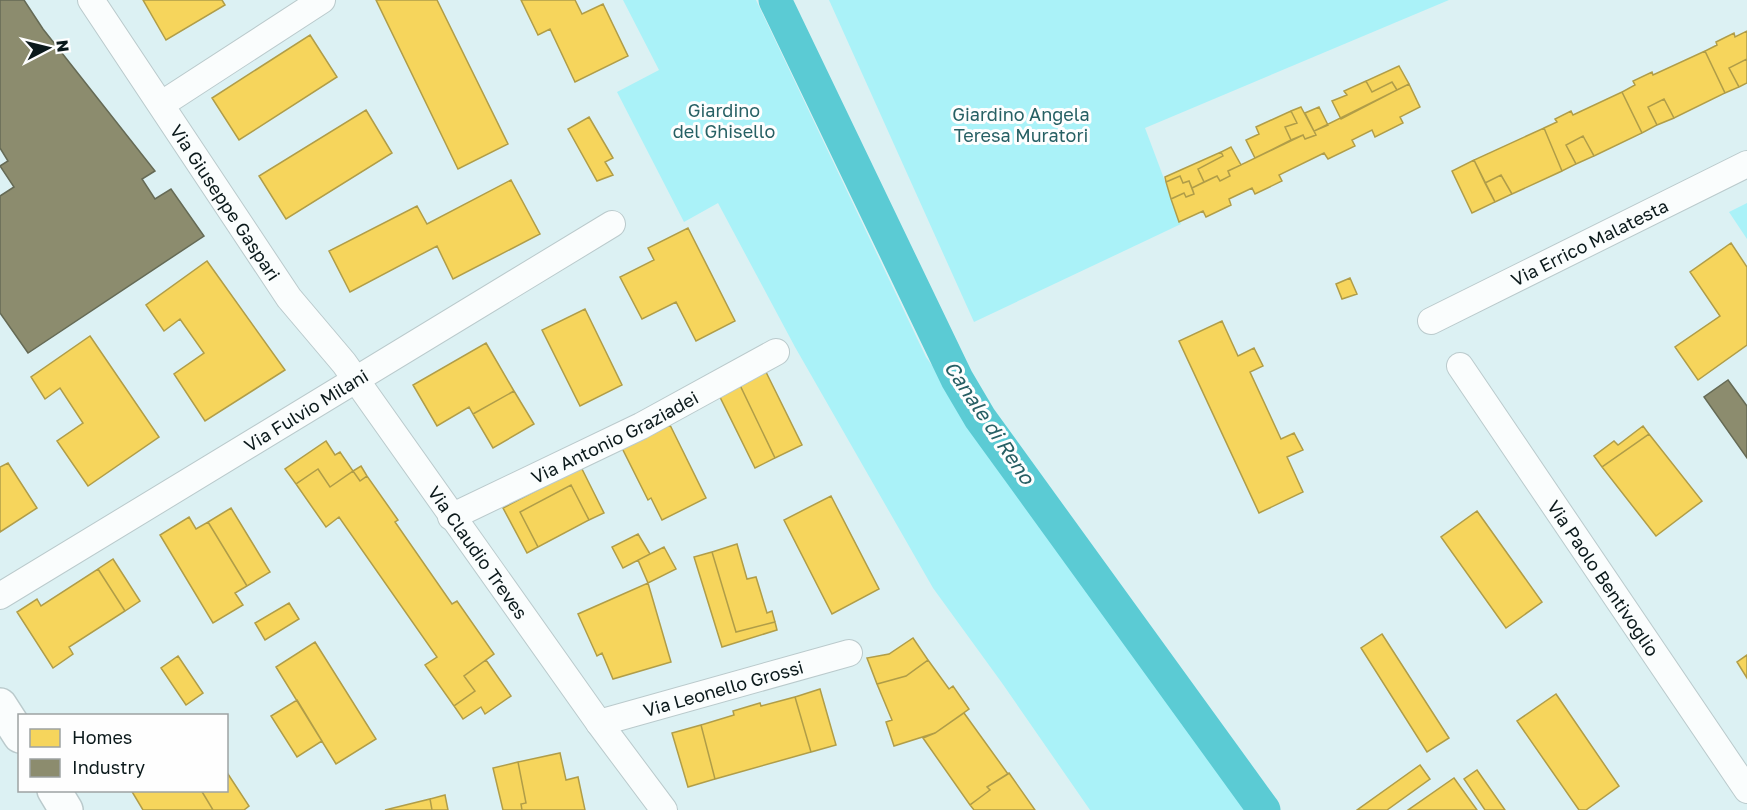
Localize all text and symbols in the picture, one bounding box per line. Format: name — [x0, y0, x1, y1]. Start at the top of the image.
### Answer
north arrow — [18, 18, 78, 78]
text: N — [52, 39, 74, 53]
park label: Giardino del Ghisello — [673, 99, 775, 142]
park label: Giardino Angela Teresa Muratori — [952, 103, 1090, 146]
street label: Via Giuseppe Gaspari — [166, 120, 285, 285]
street label: Via Errico Malatesta — [1507, 194, 1672, 290]
water label: Canale di Reno — [940, 356, 1041, 489]
street label: Via Fulvio Milani — [240, 364, 372, 456]
street label: Via Antonio Graziadei — [527, 386, 702, 488]
street label: Via Claudio Treves — [423, 482, 533, 623]
street label: Via Paolo Bentivoglio — [1543, 496, 1664, 660]
street label: Via Leonello Grossi — [641, 655, 806, 721]
legend — [18, 714, 228, 792]
text: Homes — [72, 726, 132, 748]
text: Industry — [72, 756, 145, 778]

